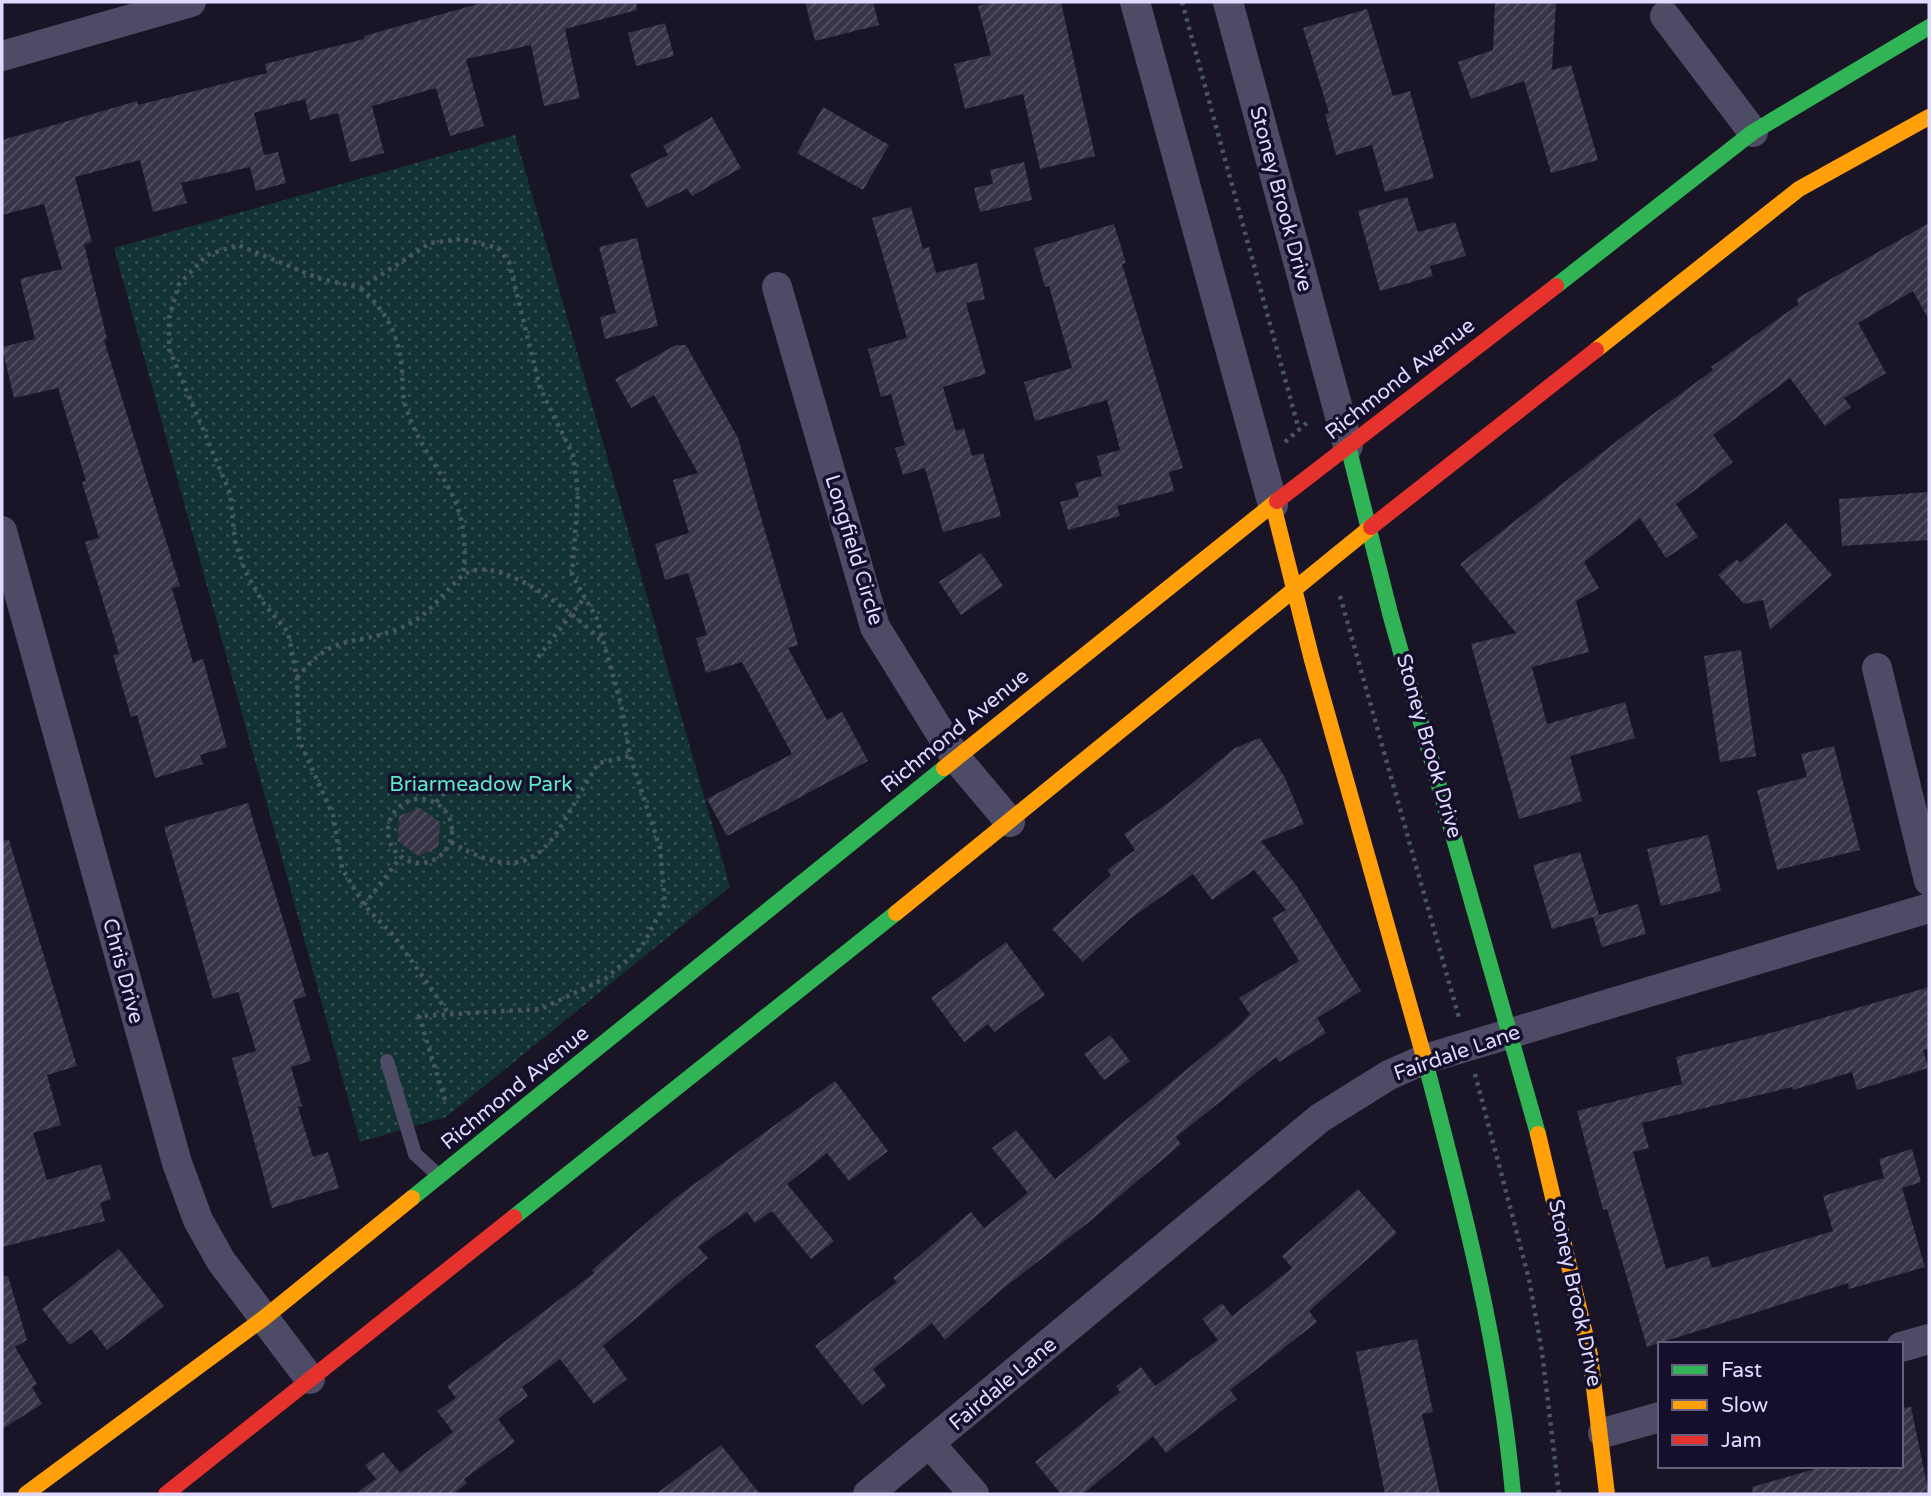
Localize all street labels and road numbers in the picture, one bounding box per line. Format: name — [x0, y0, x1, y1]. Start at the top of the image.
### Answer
street label: Stoney Brook Drive — [1244, 104, 1318, 294]
street label: Richmond Avenue — [1320, 313, 1480, 445]
street label: Longfield Circle — [819, 472, 889, 628]
street label: Stoney Brook Drive — [1391, 651, 1467, 841]
street label: Richmond Avenue — [876, 664, 1034, 798]
street label: Chris Drive — [97, 916, 149, 1026]
street label: Fairdale Lane — [1390, 1020, 1524, 1086]
street label: Richmond Avenue — [436, 1021, 594, 1155]
street label: Stoney Brook Drive — [1543, 1197, 1607, 1389]
street label: Fairdale Lane — [944, 1332, 1062, 1436]

